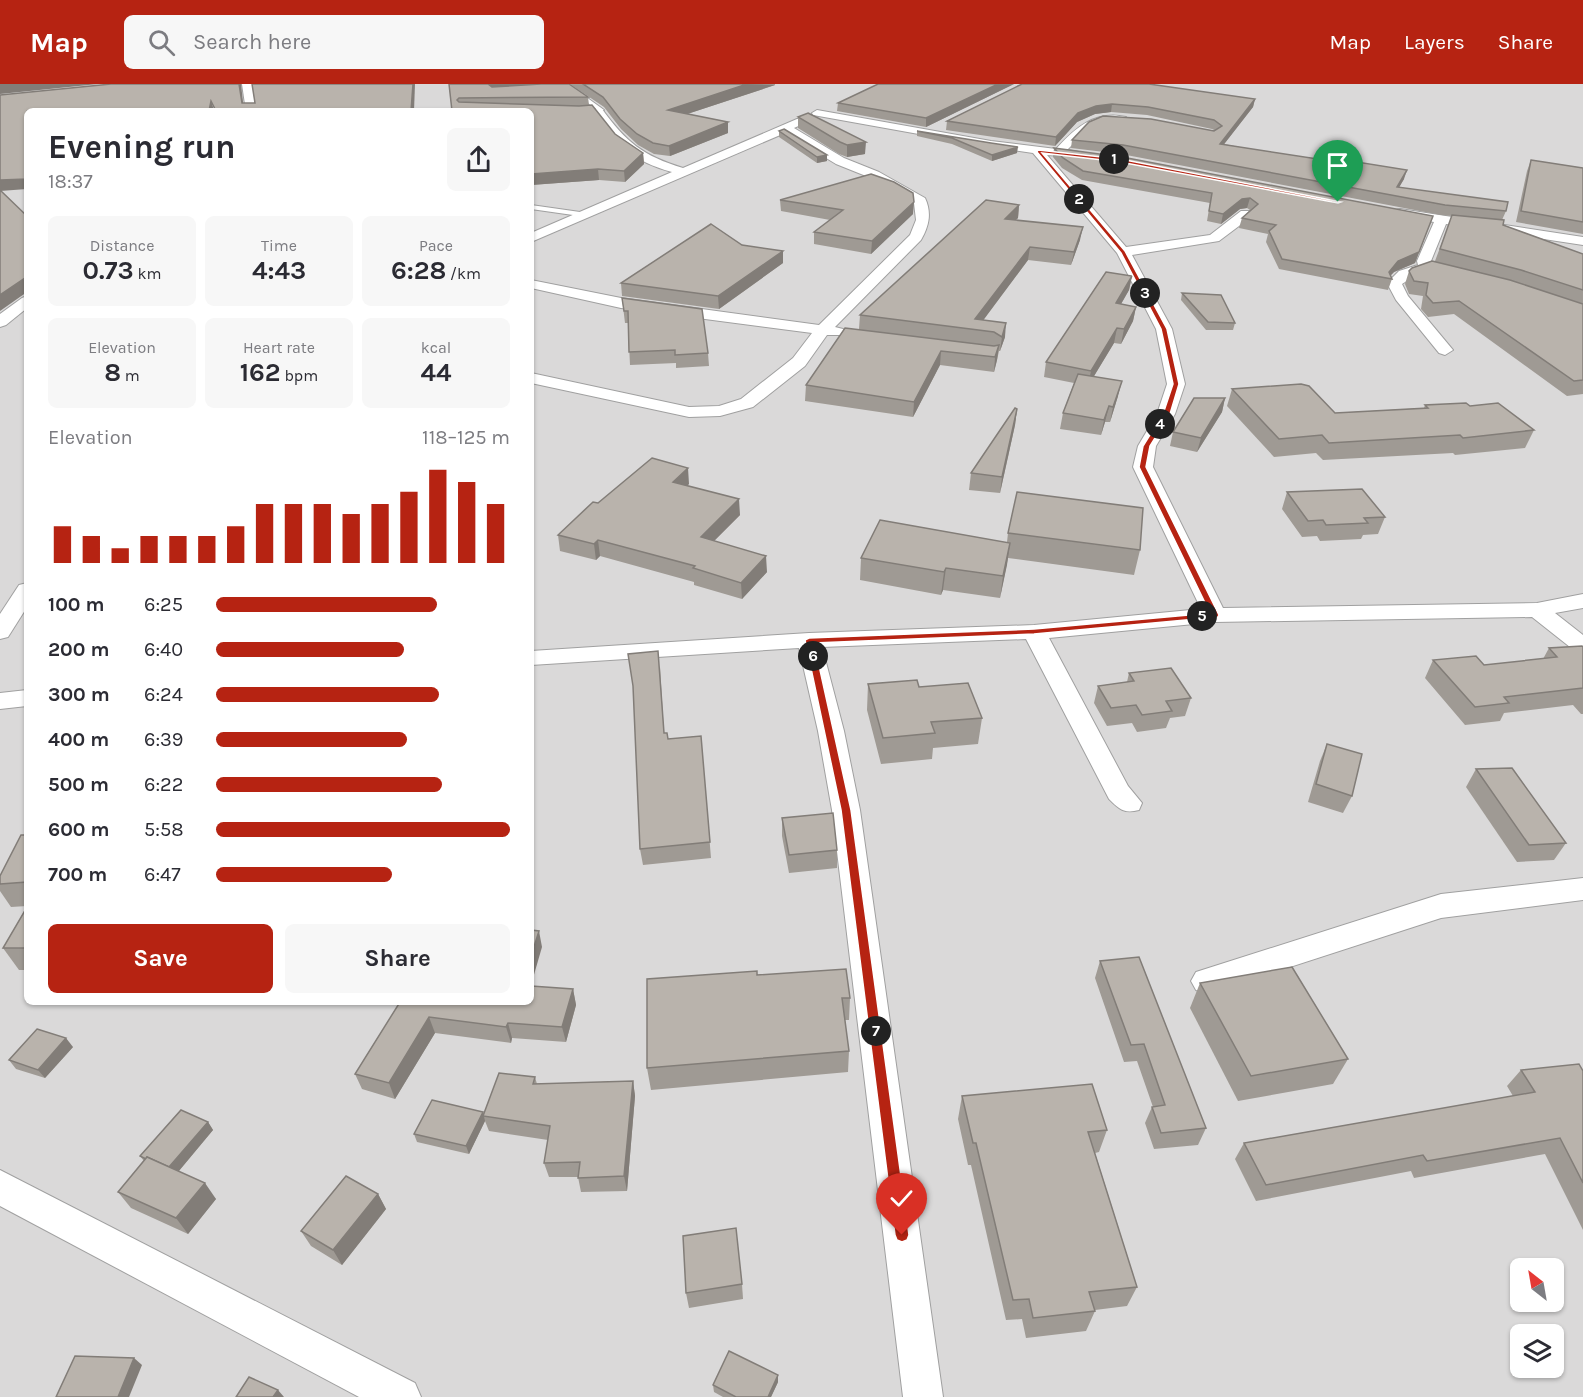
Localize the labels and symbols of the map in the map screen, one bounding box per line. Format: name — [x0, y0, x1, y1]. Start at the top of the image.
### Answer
pin — [1312, 140, 1363, 202]
pin: 1 — [1099, 144, 1129, 174]
pin: 2 — [1064, 184, 1094, 214]
pin: 3 — [1130, 278, 1160, 308]
pin: 4 — [1145, 409, 1175, 439]
pin: 5 — [1187, 601, 1217, 631]
pin: 6 — [798, 641, 828, 671]
pin: 7 — [861, 1016, 891, 1046]
pin — [876, 1173, 927, 1235]
north arrow — [1510, 1258, 1564, 1312]

